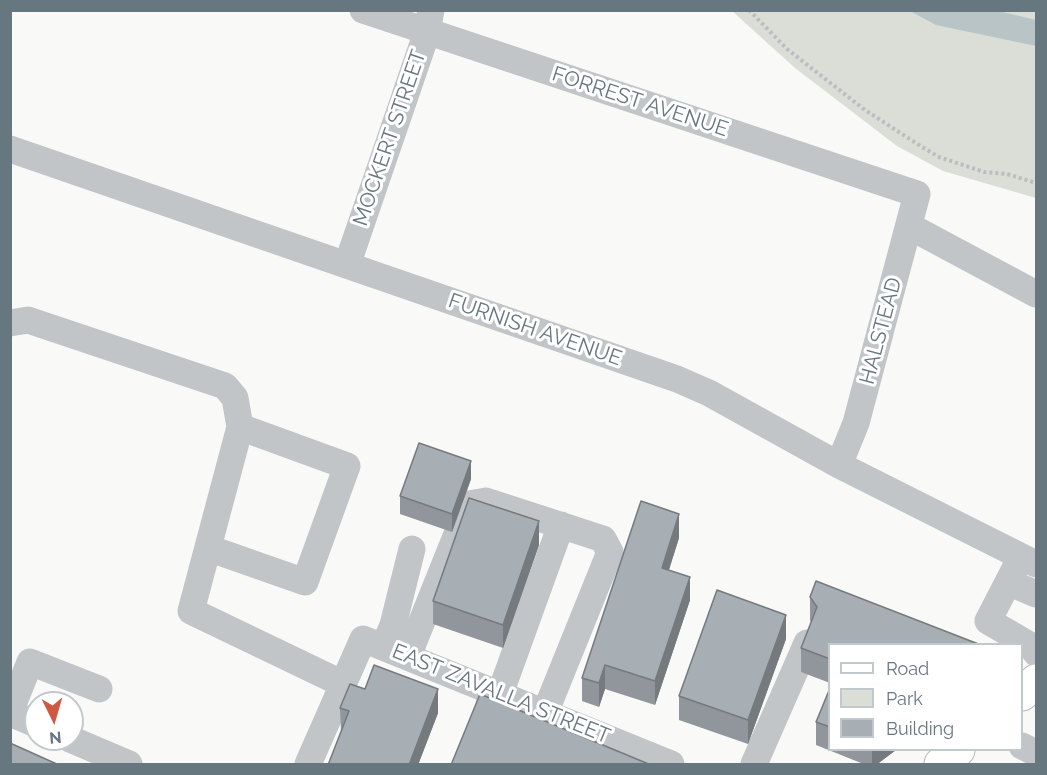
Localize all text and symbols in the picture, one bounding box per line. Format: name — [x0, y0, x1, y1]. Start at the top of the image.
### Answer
street label: MOCKERT STREET — [348, 47, 432, 229]
street label: FORREST AVENUE — [549, 62, 731, 142]
street label: HALSTEAD — [855, 275, 907, 387]
street label: FURNISH AVENUE — [445, 288, 625, 372]
street label: EAST ZAVALLA STREET — [388, 639, 614, 749]
legend — [828, 643, 1023, 751]
text: Road — [886, 658, 929, 679]
text: Park — [886, 688, 923, 709]
north arrow — [24, 691, 84, 751]
text: Building — [886, 718, 954, 739]
text: N — [49, 727, 62, 747]

